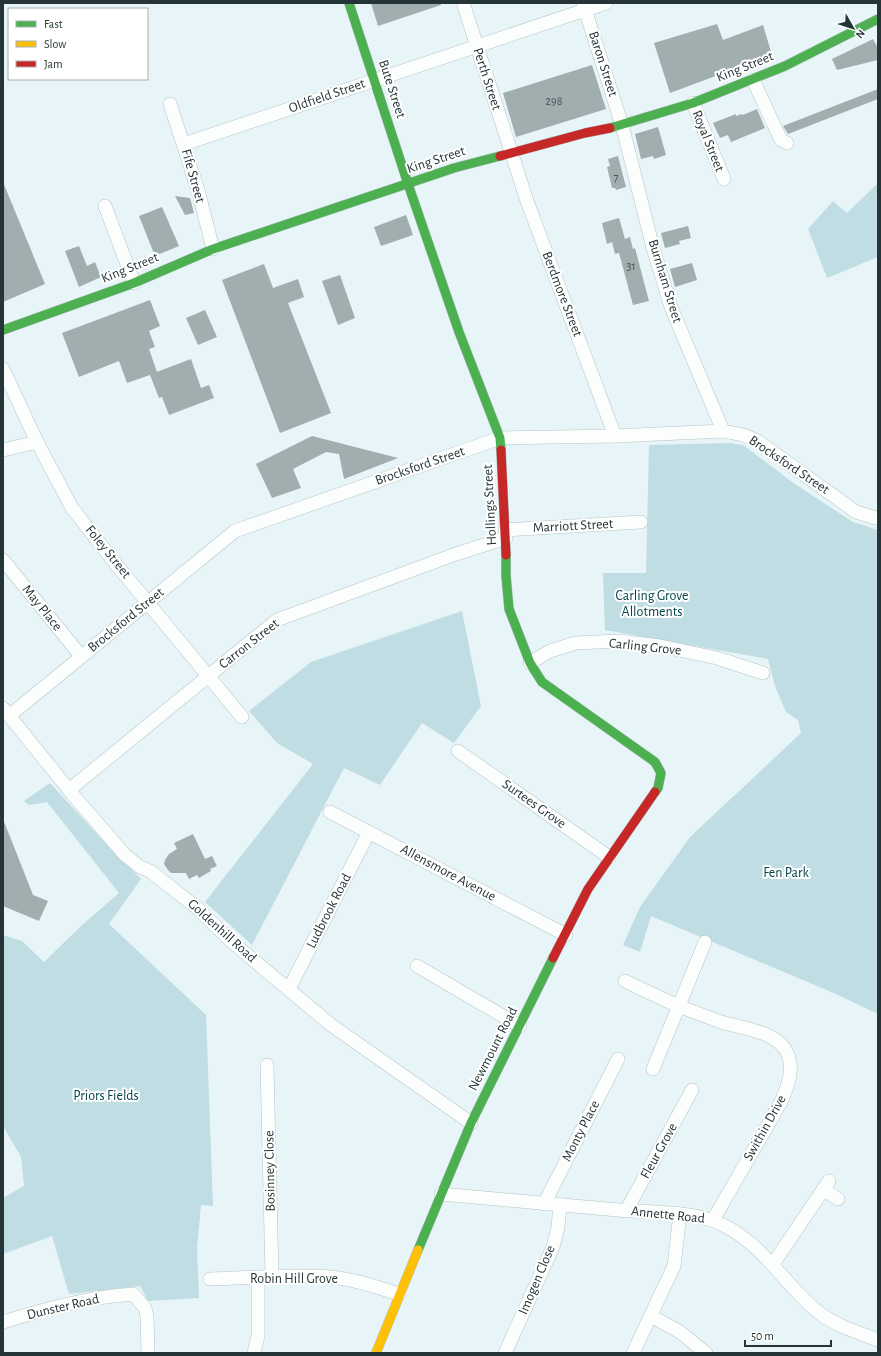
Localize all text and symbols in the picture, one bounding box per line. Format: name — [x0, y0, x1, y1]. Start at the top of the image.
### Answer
legend — [8, 8, 148, 80]
north arrow — [833, 8, 873, 48]
text: Fast — [44, 18, 63, 30]
text: N — [854, 28, 867, 40]
street label: Baron Street — [586, 30, 620, 99]
text: Slow — [44, 38, 66, 50]
street label: Perth Street — [470, 46, 504, 112]
street label: King Street — [714, 49, 776, 85]
text: Jam — [44, 58, 63, 70]
street label: Bute Street — [376, 58, 408, 121]
street label: Oldfield Street — [287, 76, 368, 116]
house number: 298 — [546, 95, 563, 107]
street label: Royal Street — [689, 108, 727, 174]
street label: King Street — [405, 144, 467, 176]
street label: Fife Street — [179, 148, 207, 205]
house number: 7 — [613, 171, 619, 183]
street label: Burnham Street — [646, 238, 684, 325]
street label: King Street — [99, 250, 161, 286]
street label: Berdmore Street — [539, 250, 585, 339]
house number: 31 — [626, 260, 636, 272]
street label: Brocksford Street — [746, 433, 832, 497]
street label: Brocksford Street — [374, 444, 467, 488]
street label: Hollings Street — [481, 464, 499, 546]
street label: Marriott Street — [532, 517, 614, 535]
street label: Foley Street — [83, 523, 134, 582]
street label: May Place — [19, 582, 65, 634]
street label: Brocksford Street — [85, 585, 167, 655]
park label: Carling Grove Allotments — [616, 589, 688, 619]
street label: Carron Street — [216, 616, 282, 672]
street label: Carling Grove — [608, 636, 682, 658]
street label: Surtees Grove — [500, 777, 568, 831]
street label: Allensmore Avenue — [398, 842, 498, 904]
park label: Fen Park — [763, 866, 809, 880]
street label: Ludbrook Road — [304, 871, 354, 951]
street label: Goldenhill Road — [185, 897, 259, 965]
street label: Newmount Road — [466, 1005, 520, 1093]
park label: Priors Fields — [73, 1089, 139, 1103]
street label: Swithin Drive — [741, 1093, 789, 1163]
street label: Monty Place — [560, 1098, 602, 1164]
street label: Fleur Grove — [638, 1121, 680, 1181]
street label: Bosinney Close — [262, 1130, 278, 1212]
street label: Annette Road — [630, 1204, 706, 1226]
street label: Imogen Close — [516, 1243, 558, 1317]
street label: Robin Hill Grove — [250, 1272, 338, 1286]
street label: Dunster Road — [25, 1292, 101, 1322]
scale bar — [745, 1322, 831, 1348]
text: 50 m — [751, 1330, 774, 1342]

